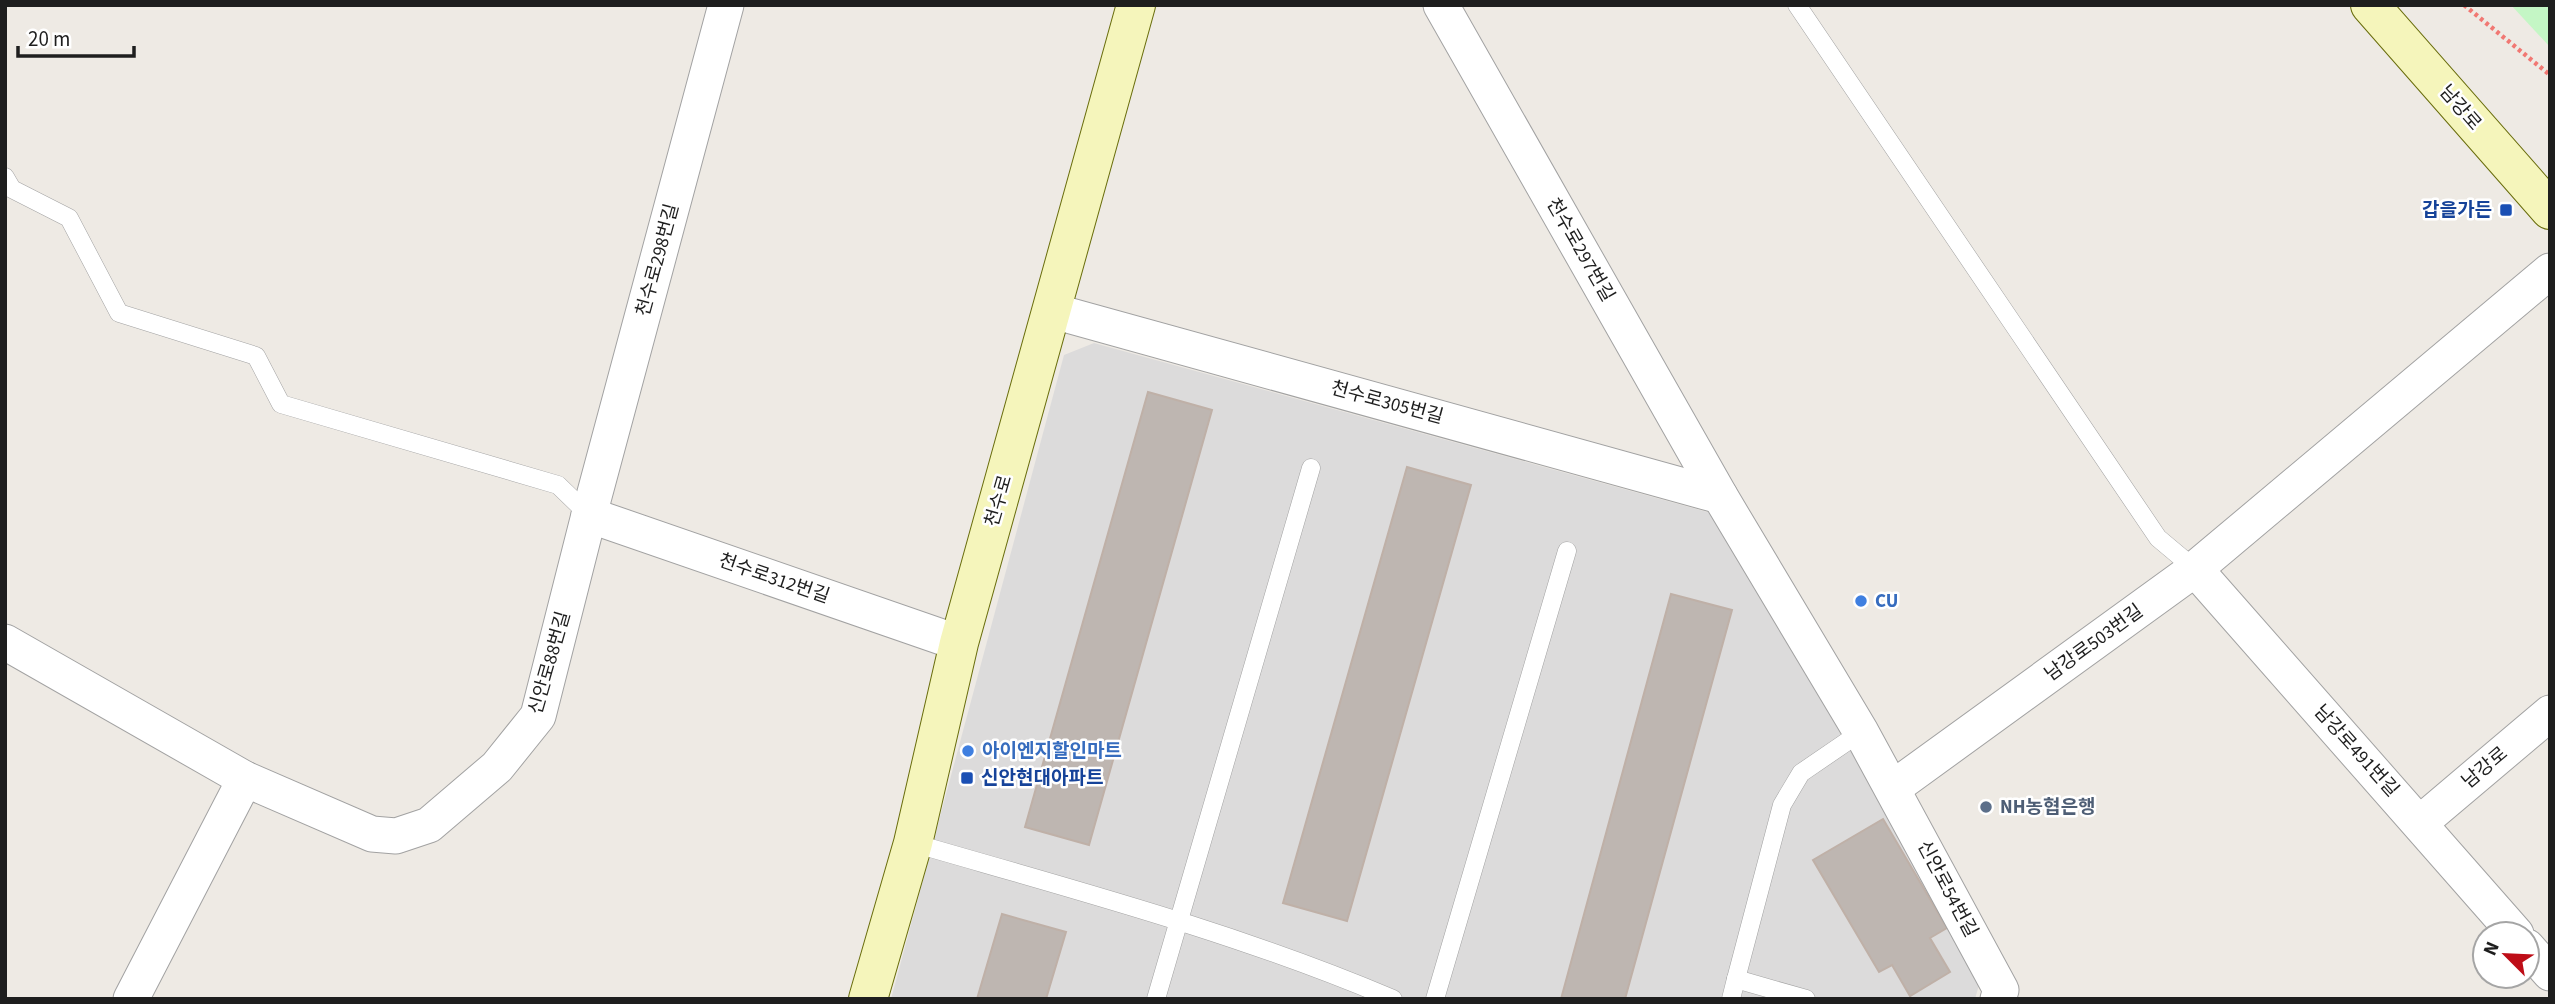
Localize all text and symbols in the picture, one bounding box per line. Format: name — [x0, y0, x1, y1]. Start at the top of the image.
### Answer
scale bar — [18, 14, 133, 58]
text: 20 m — [28, 24, 70, 54]
street label: 남강로 — [2433, 79, 2487, 137]
street label: 천수로297번길 — [1539, 193, 1621, 307]
place label: 갑을가든 — [2422, 197, 2492, 224]
street label: 천수로298번길 — [630, 201, 686, 319]
marker: 갑을가든 — [2498, 202, 2514, 218]
street label: 천수로305번길 — [1328, 375, 1446, 431]
street label: 천수로 — [979, 472, 1019, 530]
street label: 천수로312번길 — [715, 547, 833, 611]
place label: CU — [1875, 588, 1898, 615]
marker: CU — [1853, 593, 1869, 609]
street label: 남강로503번길 — [2039, 598, 2149, 688]
street label: 신안로88번길 — [522, 608, 578, 718]
street label: 남강로491번길 — [2307, 699, 2405, 803]
place label: 아이엔지할인마트 — [982, 738, 1122, 765]
street label: 남강로 — [2456, 741, 2514, 795]
marker: 아이엔지할인마트 — [960, 743, 976, 759]
place label: 신안현대아파트 — [981, 765, 1103, 792]
marker: 신안현대아파트 — [959, 770, 975, 786]
place label: NH농협은행 — [2000, 794, 2095, 821]
marker: NH농협은행 — [1978, 799, 1994, 815]
street label: 신안로54번길 — [1910, 836, 1984, 942]
north arrow — [2471, 920, 2541, 990]
text: N — [2477, 937, 2507, 960]

